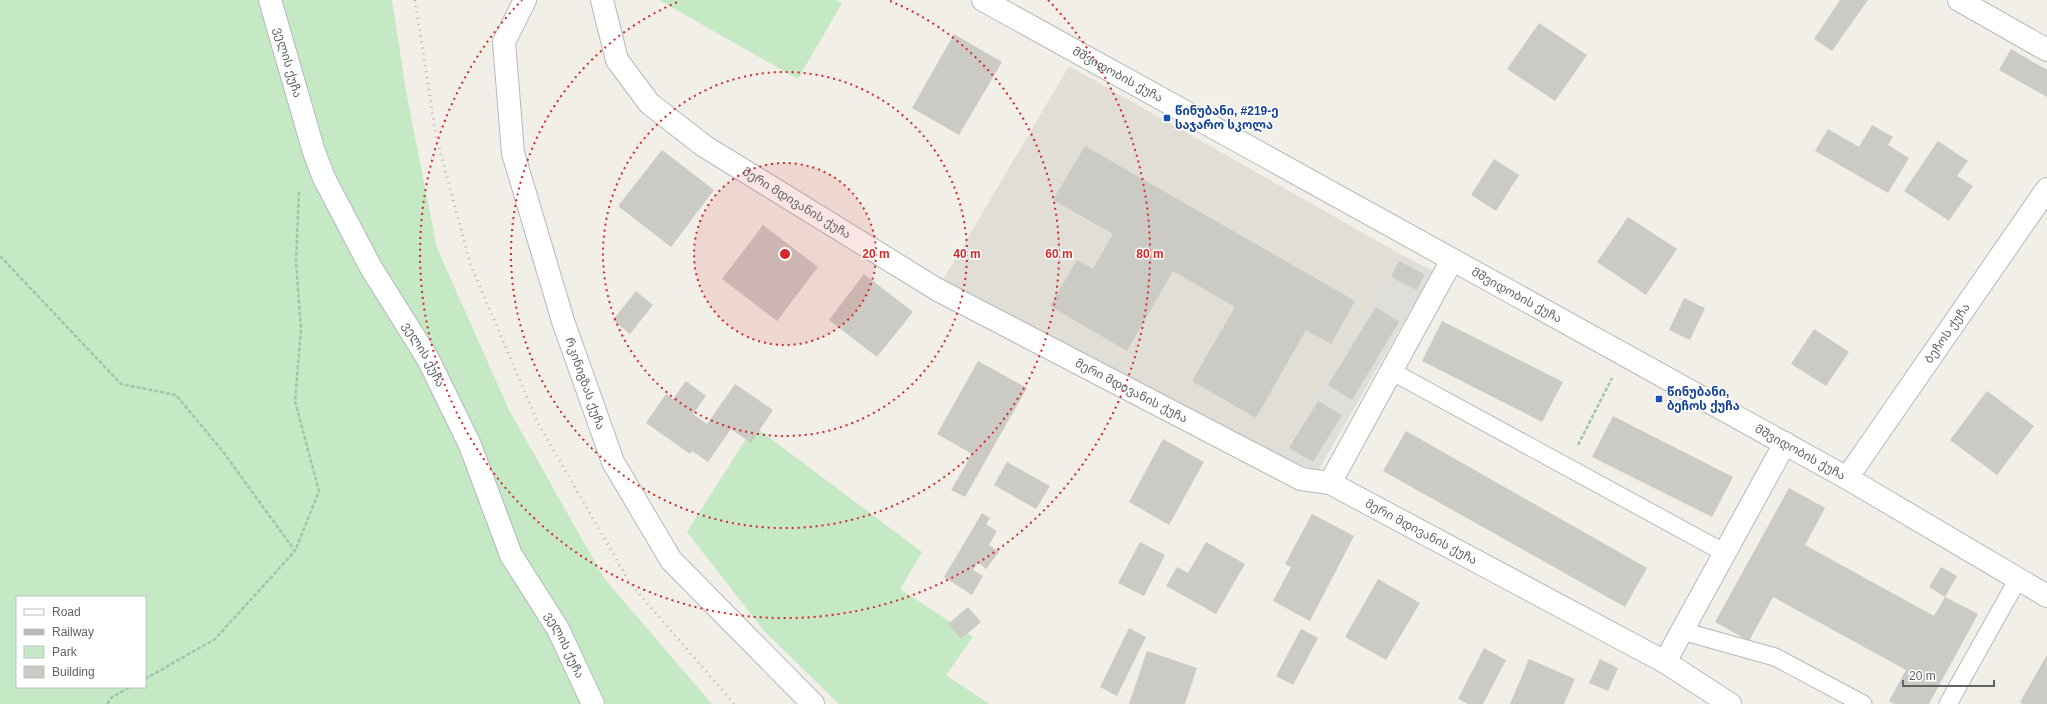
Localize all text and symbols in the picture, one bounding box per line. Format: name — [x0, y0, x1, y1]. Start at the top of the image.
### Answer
street label: ველის ქუჩა — [271, 26, 305, 99]
street label: მშვიდობის ქუჩა — [1070, 44, 1165, 105]
place label: წინუბანი, #219-ე საჯარო სკოლა — [1175, 104, 1279, 133]
marker: წინუბანი, #219-ე საჯარო სკოლა — [1162, 113, 1172, 123]
street label: მერი მდივანის ქუჩა — [740, 164, 853, 242]
centre of rings — [778, 247, 792, 261]
text: 20 m — [862, 247, 890, 261]
text: 40 m — [953, 247, 981, 261]
text: 60 m — [1045, 247, 1073, 261]
text: 80 m — [1136, 247, 1164, 261]
street label: მშვიდობის ქუჩა — [1469, 265, 1564, 326]
street label: ბეჩოს ქუჩა — [1922, 301, 1973, 366]
street label: ველის ქუჩა — [400, 319, 448, 389]
street label: რკინიგზას ქუჩა — [562, 336, 608, 431]
street label: მერი მდივანის ქუჩა — [1073, 356, 1190, 426]
place label: წინუბანი, ბეჩოს ქუჩა — [1667, 385, 1740, 413]
marker: წინუბანი, ბეჩოს ქუჩა — [1654, 394, 1664, 404]
street label: მშვიდობის ქუჩა — [1753, 422, 1848, 483]
street label: მერი მდივანის ქუჩა — [1363, 496, 1480, 567]
legend — [16, 596, 146, 688]
text: Road — [52, 605, 81, 619]
street label: ველის ქუჩა — [542, 609, 587, 681]
text: Railway — [52, 625, 94, 639]
text: Park — [52, 645, 78, 659]
scale bar — [1903, 662, 1994, 688]
text: Building — [52, 665, 95, 679]
text: 20 m — [1909, 669, 1936, 683]

